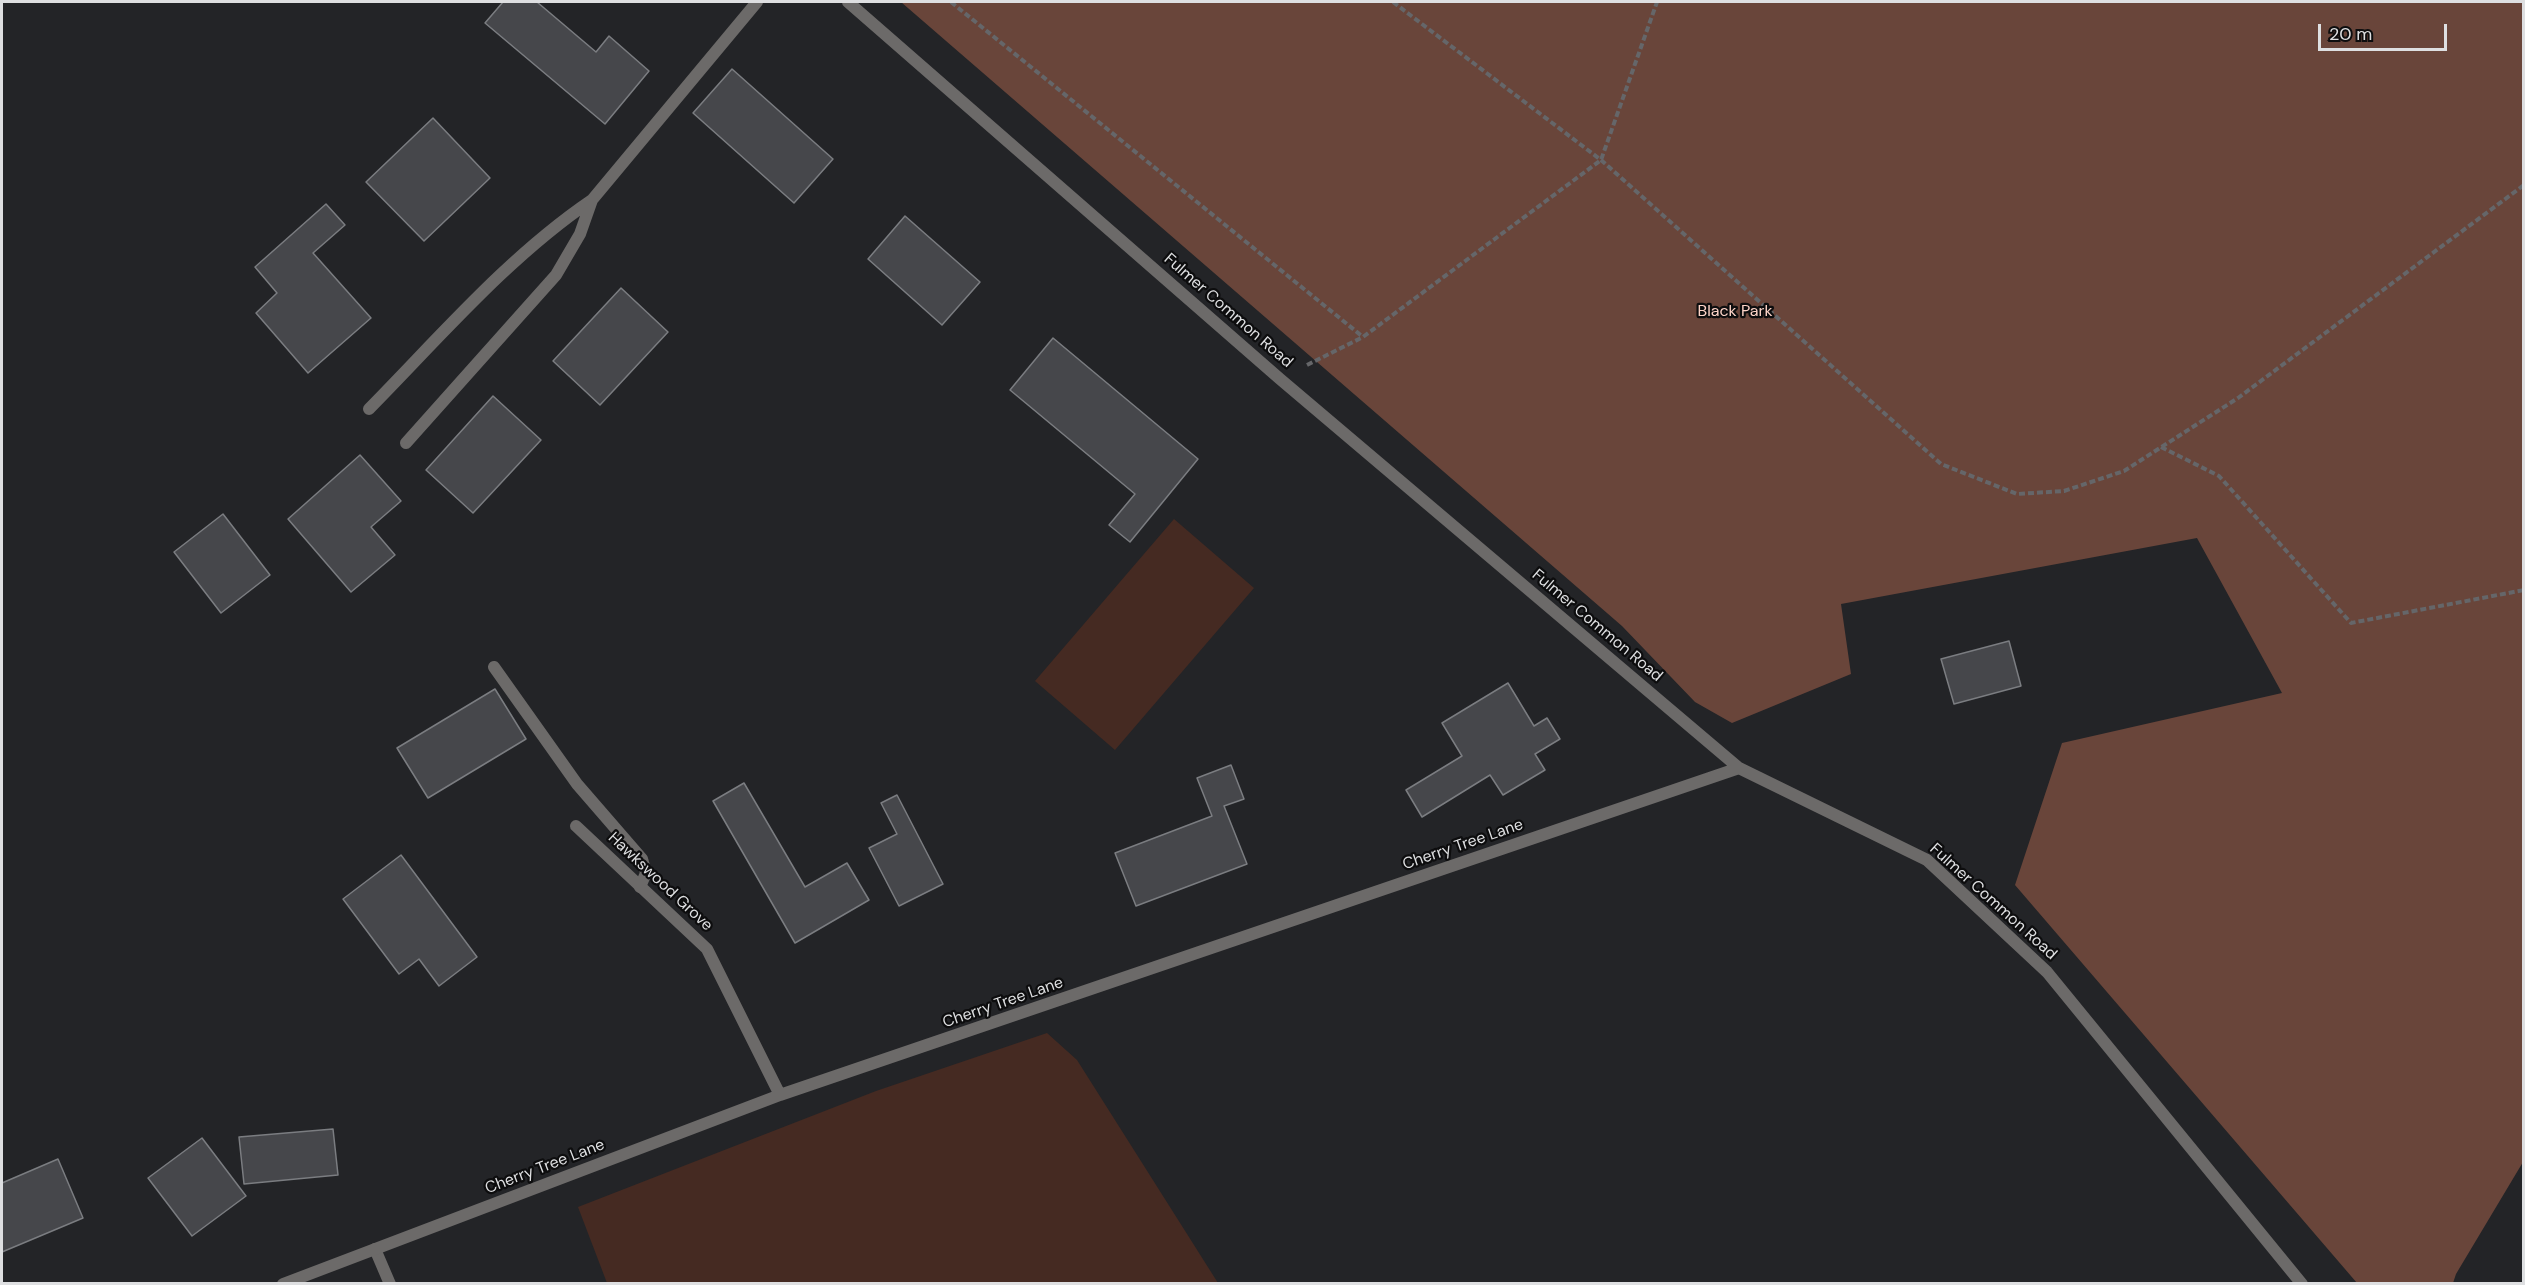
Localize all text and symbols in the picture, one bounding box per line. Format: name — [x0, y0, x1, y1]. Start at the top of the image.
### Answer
scale bar — [2321, 12, 2450, 50]
text: 20 m — [2329, 22, 2372, 46]
street label: Fulmer Common Road — [1160, 250, 1296, 372]
park label: Black Park — [1698, 302, 1772, 322]
street label: Fulmer Common Road — [1528, 566, 1666, 686]
street label: Cherry Tree Lane — [1400, 815, 1526, 875]
street label: Hawkswood Grove — [604, 829, 716, 935]
street label: Fulmer Common Road — [1925, 840, 2061, 964]
street label: Cherry Tree Lane — [940, 973, 1066, 1033]
street label: Cherry Tree Lane — [483, 1135, 607, 1199]

